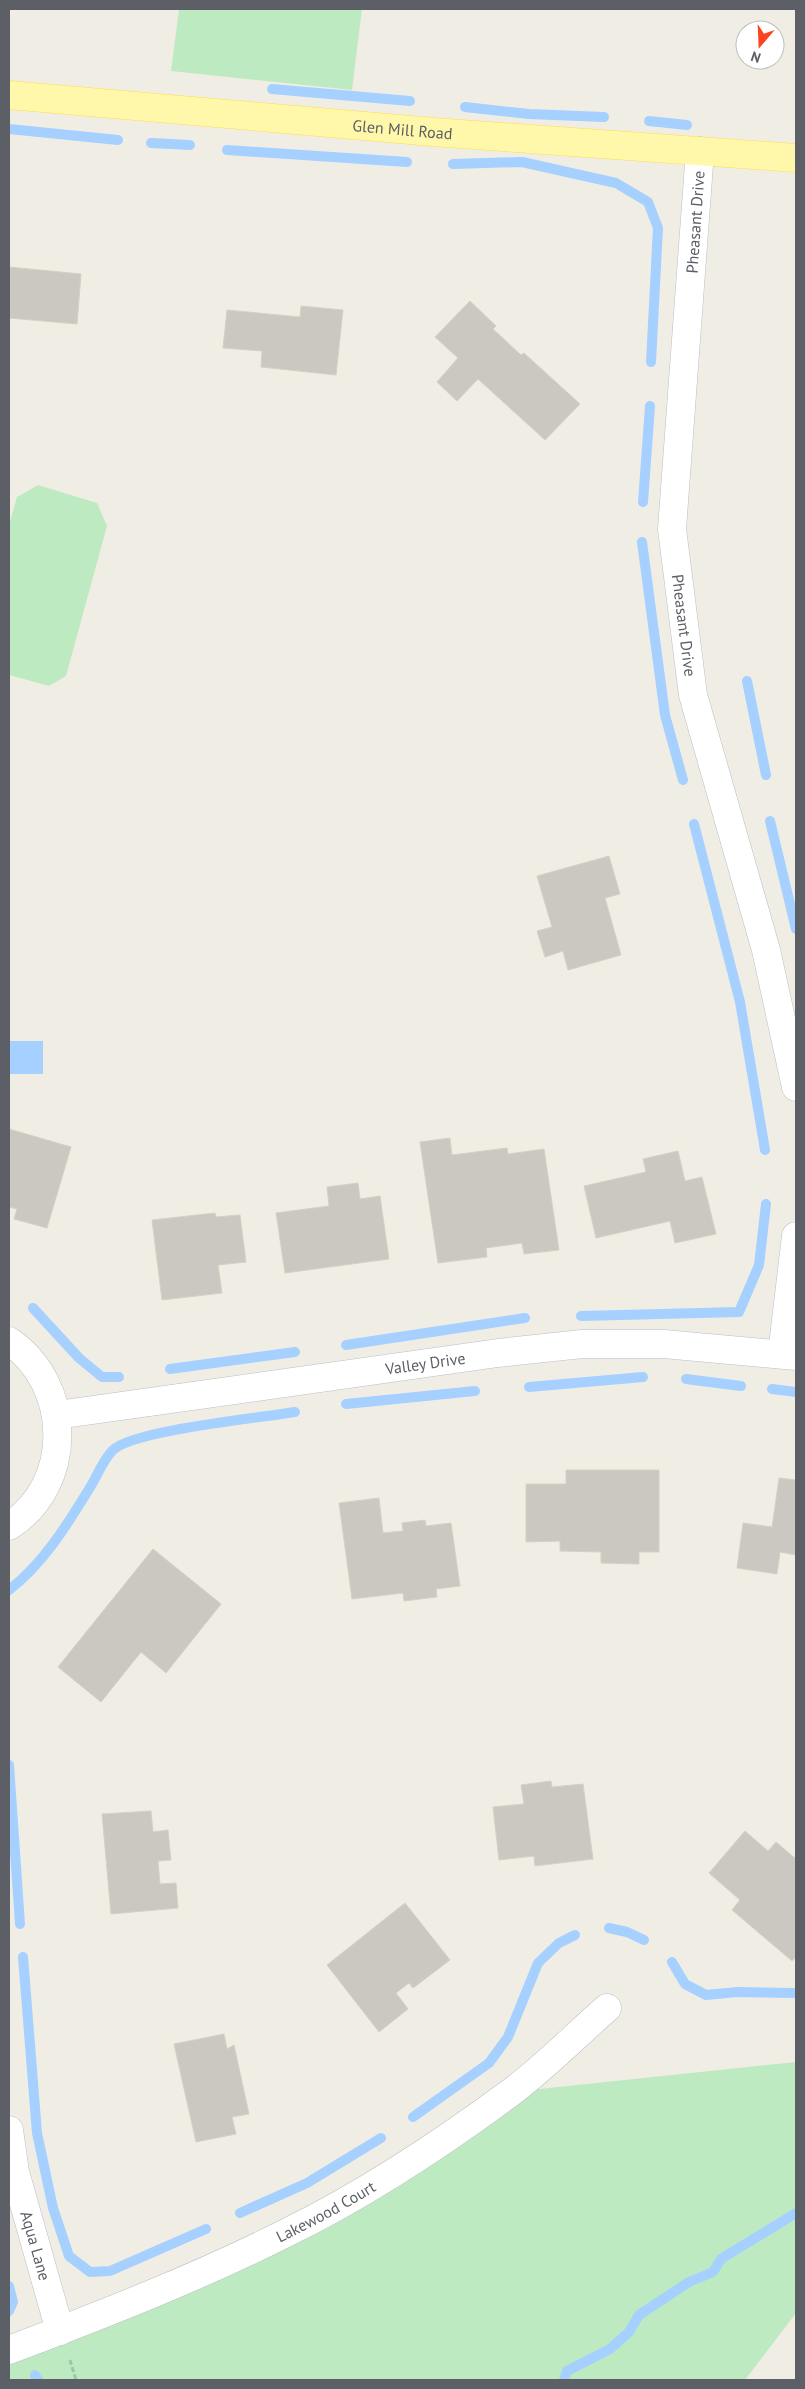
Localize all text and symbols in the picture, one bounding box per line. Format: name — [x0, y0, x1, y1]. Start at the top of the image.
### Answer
north arrow — [735, 20, 785, 70]
text: N — [748, 47, 763, 67]
street label: Glen Mill Road — [352, 115, 453, 143]
street label: Pheasant Drive — [681, 170, 709, 274]
street label: Pheasant Drive — [668, 573, 701, 677]
street label: Valley Drive — [383, 1348, 467, 1379]
street label: Lakewood Court — [273, 2176, 379, 2246]
street label: Aqua Lane — [17, 2209, 55, 2283]

